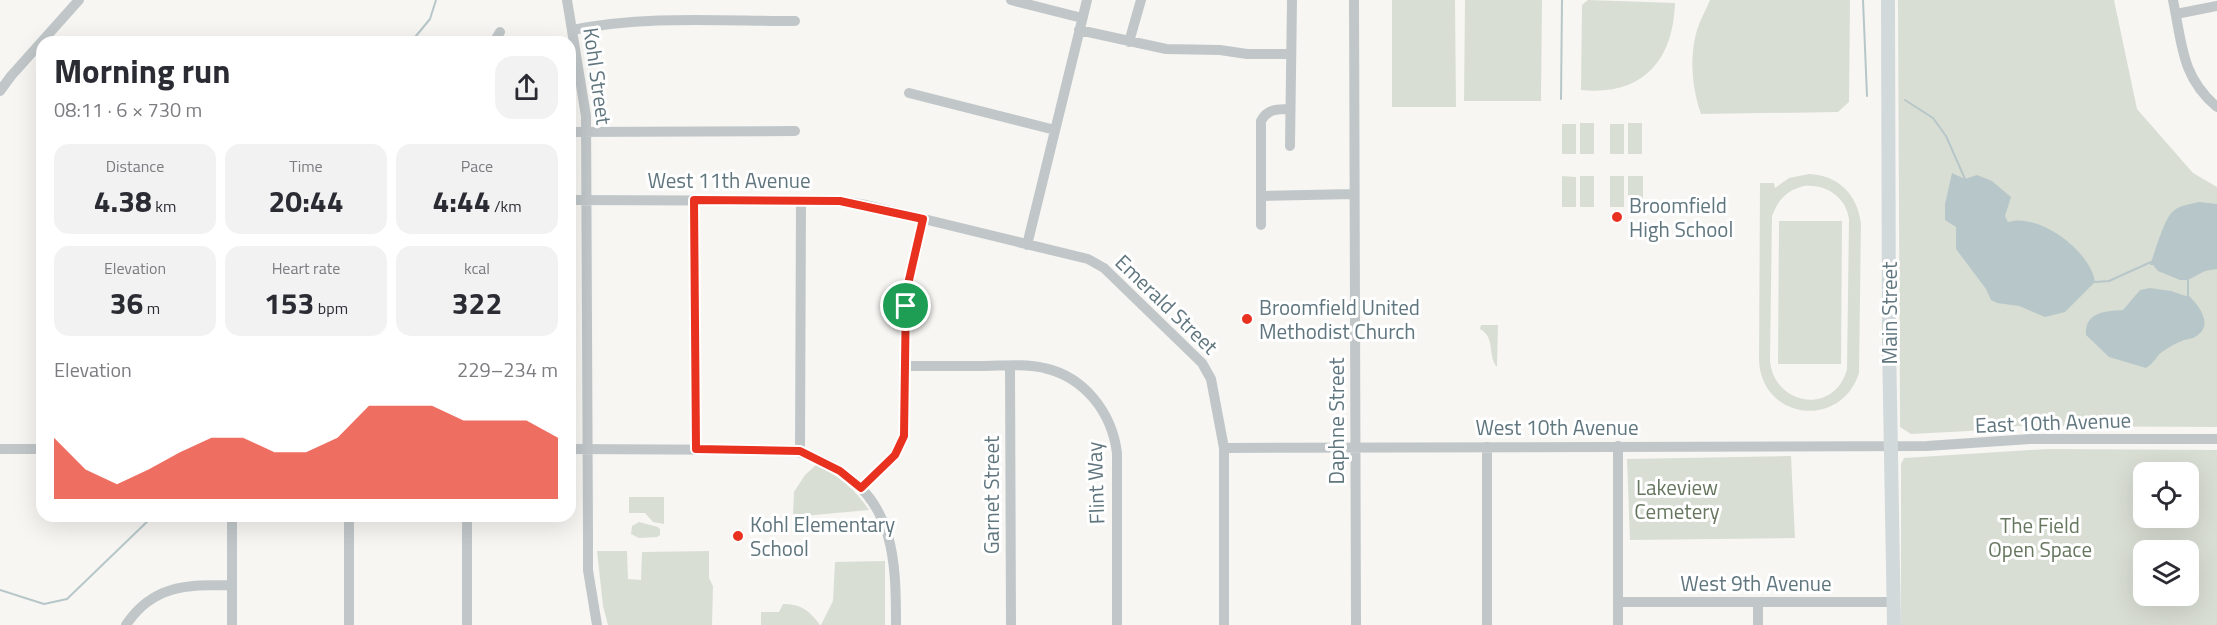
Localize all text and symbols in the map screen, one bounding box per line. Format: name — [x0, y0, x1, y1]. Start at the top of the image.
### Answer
street label: Kohl Street — [575, 25, 621, 127]
text: Morning run — [54, 46, 231, 96]
button: share — [495, 56, 558, 119]
text: 08:11 · 6 × 730 m — [54, 94, 202, 125]
text: Distance — [106, 154, 164, 178]
text: Time — [289, 154, 323, 178]
text: Pace — [461, 154, 493, 178]
street label: West 11th Avenue — [647, 164, 811, 196]
text: 4.38 — [94, 178, 152, 224]
text: 20:44 — [269, 178, 343, 224]
text: 4:44 — [432, 178, 490, 224]
place label: Broomfield High School — [1629, 189, 1733, 245]
text: km — [152, 194, 176, 218]
text: /km — [490, 194, 522, 218]
marker: Broomfield High School — [1610, 210, 1624, 224]
street label: Emerald Street — [1108, 247, 1226, 362]
text: Elevation — [104, 256, 166, 280]
text: Heart rate — [272, 256, 340, 280]
text: kcal — [464, 256, 490, 280]
street label: Main Street — [1873, 261, 1905, 364]
text: 36 — [110, 280, 143, 326]
text: 153 — [264, 280, 314, 326]
text: 322 — [452, 280, 502, 326]
pin — [880, 280, 931, 331]
icon: arrive — [889, 289, 922, 322]
place label: Broomfield United Methodist Church — [1259, 291, 1420, 347]
text: m — [143, 296, 160, 320]
text: bpm — [314, 296, 348, 320]
marker: Broomfield United Methodist Church — [1240, 312, 1254, 326]
text: Elevation — [54, 354, 132, 385]
text: 229–234 m — [457, 354, 558, 385]
street label: Daphne Street — [1320, 357, 1352, 485]
street label: East 10th Avenue — [1974, 403, 2132, 441]
street label: West 10th Avenue — [1475, 411, 1639, 443]
street label: Garnet Street — [975, 435, 1007, 554]
street label: Flint Way — [1078, 441, 1112, 525]
map controls — [2133, 462, 2199, 606]
button: locate — [2133, 462, 2199, 528]
park label: Lakeview Cemetery — [1634, 471, 1720, 527]
place label: Kohl Elementary School — [750, 508, 895, 564]
park label: The Field Open Space — [1988, 509, 2092, 565]
marker: Kohl Elementary School — [731, 529, 745, 543]
button: layers — [2133, 540, 2199, 606]
street label: West 9th Avenue — [1680, 567, 1832, 599]

